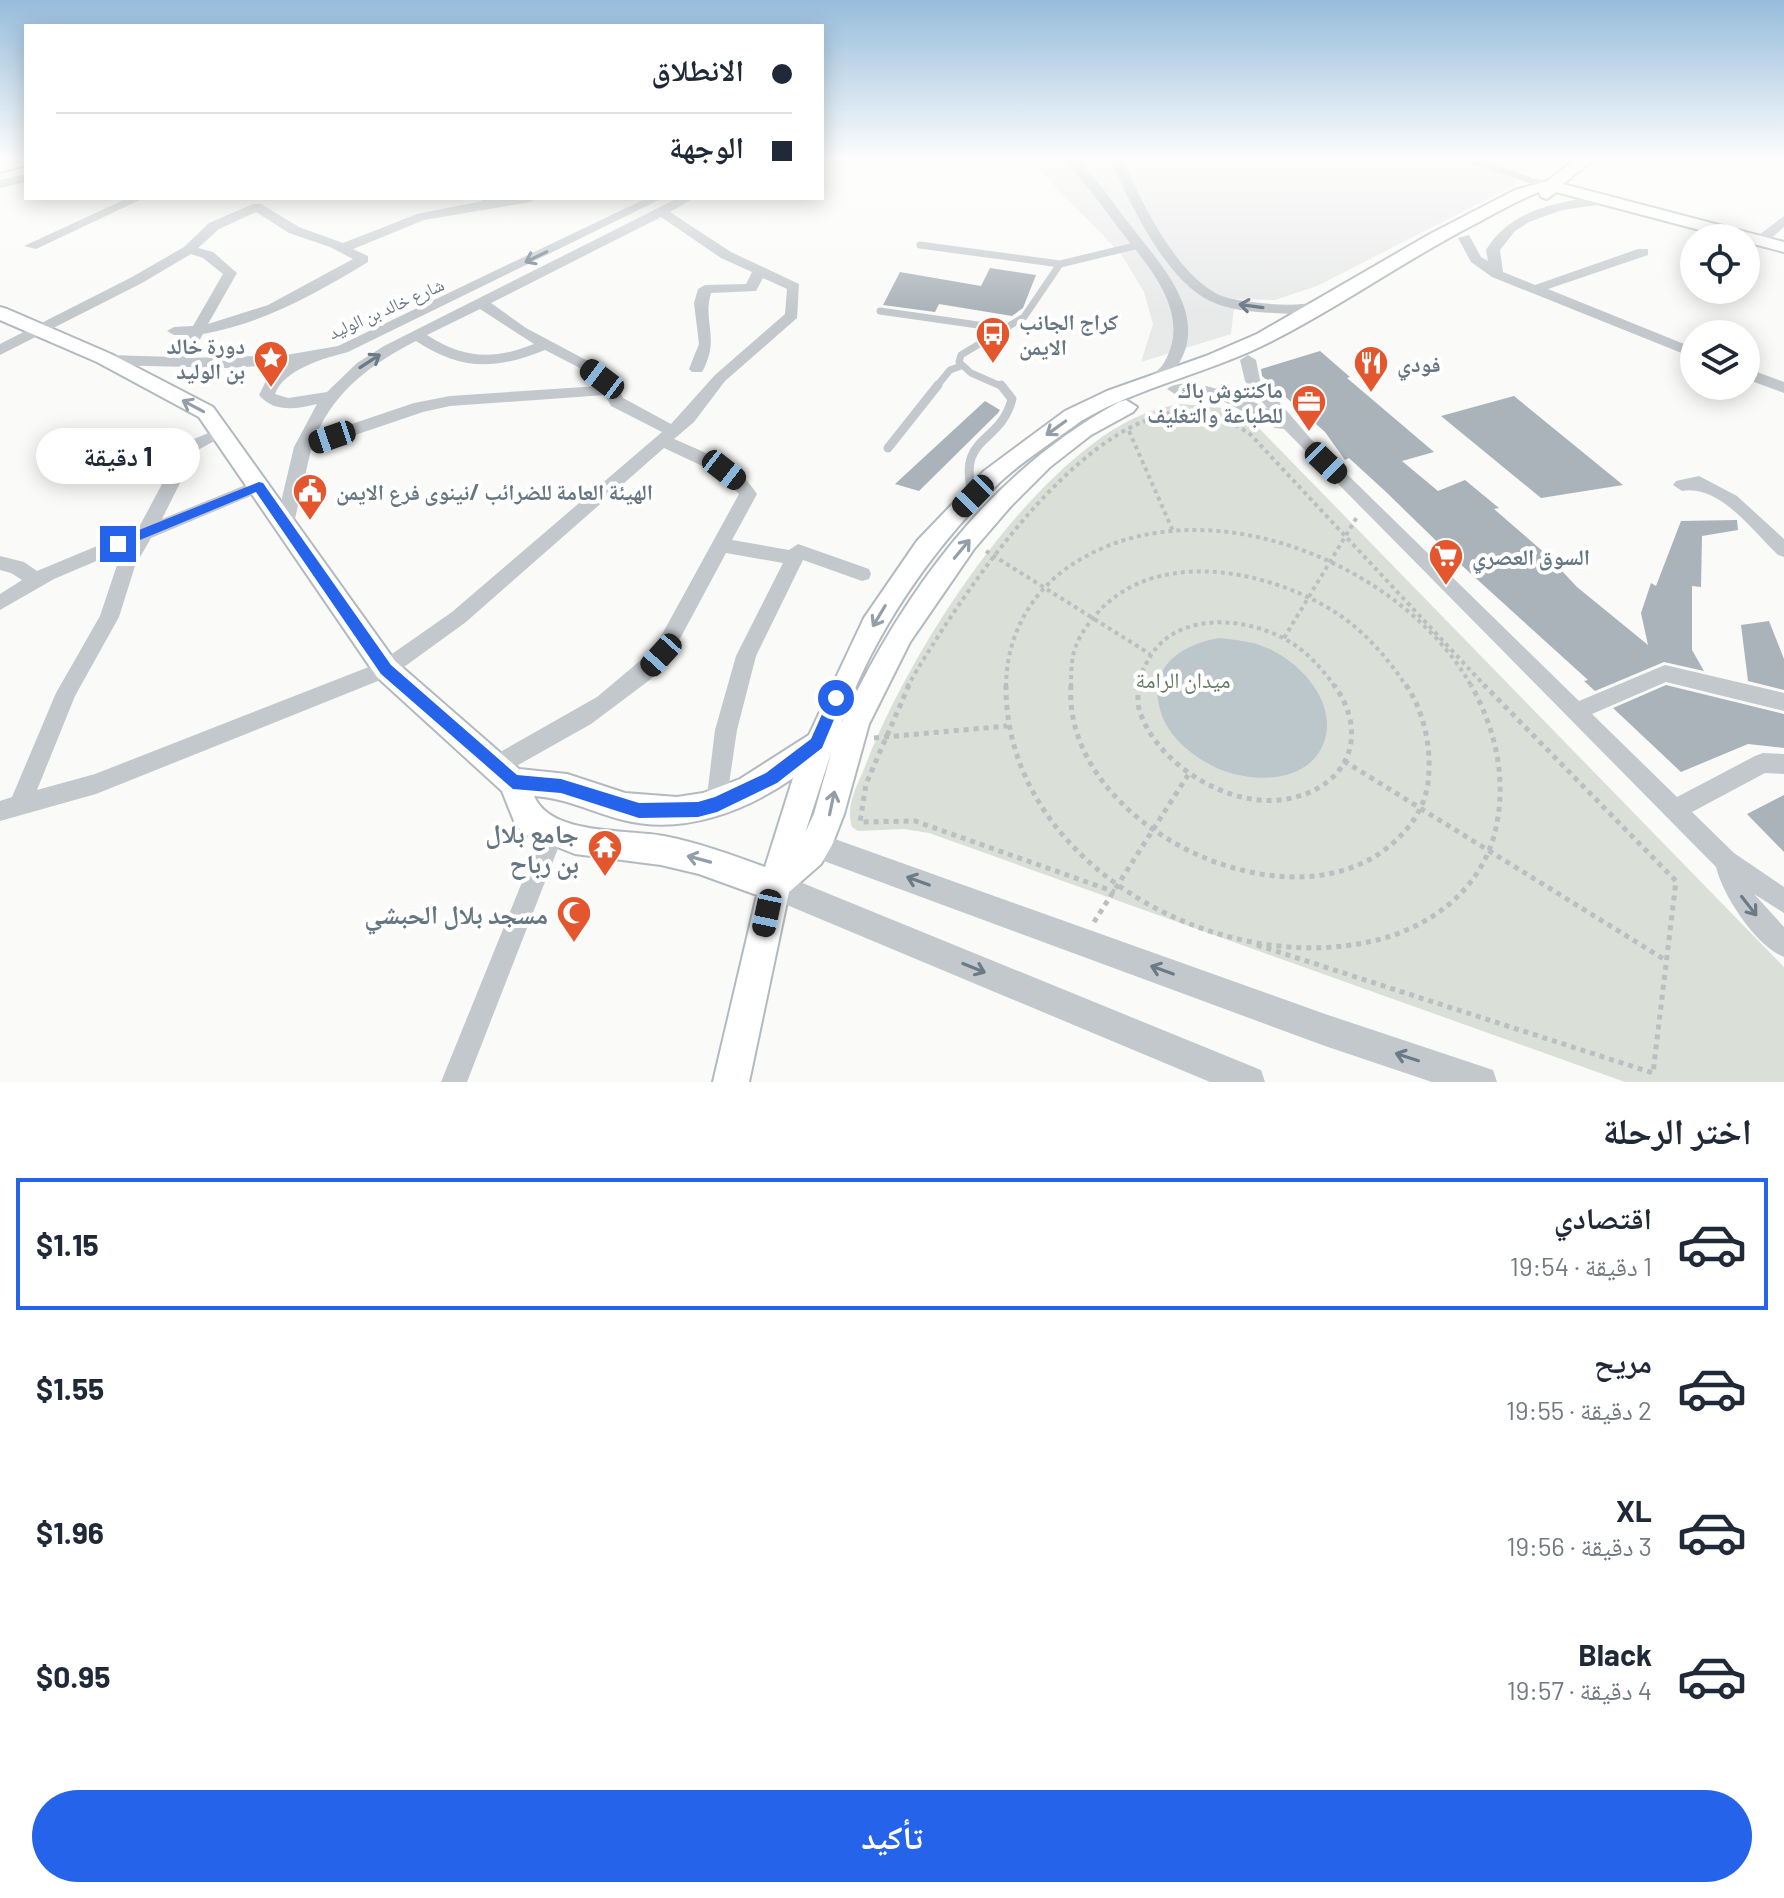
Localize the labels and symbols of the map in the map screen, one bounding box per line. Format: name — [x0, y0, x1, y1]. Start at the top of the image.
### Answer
one-way arrow — [525, 250, 549, 265]
street label: شارع خالد بن الوليد — [325, 273, 448, 344]
one-way arrow — [1239, 298, 1264, 313]
place label: كراج الجانب الايمن — [1019, 308, 1119, 361]
bus stop icon: كراج الجانب الايمن — [974, 315, 1012, 365]
place label: دورة خالد بن الوليد — [166, 332, 245, 385]
place icon: دورة خالد بن الوليد — [252, 339, 290, 389]
restaurant icon: فودي — [1352, 344, 1390, 394]
place label: فودي — [1397, 350, 1441, 381]
one-way arrow — [358, 352, 381, 368]
car — [576, 355, 628, 403]
place label: ماكنتوش باك للطباعة والتغليف — [1147, 376, 1283, 429]
office icon: ماكنتوش باك للطباعة والتغليف — [1290, 383, 1328, 433]
one-way arrow — [182, 397, 206, 413]
car — [305, 418, 359, 456]
one-way arrow — [1045, 420, 1067, 436]
callout: 1 دقيقة — [36, 428, 200, 484]
car — [1300, 438, 1352, 488]
car — [698, 446, 750, 494]
car — [948, 470, 998, 522]
public building icon: الهيئة العامة للضرائب /نينوى فرع الايمن — [291, 472, 329, 522]
place label: الهيئة العامة للضرائب /نينوى فرع الايمن — [336, 478, 653, 507]
route end — [100, 526, 136, 562]
supermarket icon: السوق العصري — [1427, 537, 1465, 587]
one-way arrow — [953, 540, 971, 560]
place label: السوق العصري — [1472, 543, 1590, 574]
one-way arrow — [871, 604, 887, 627]
car — [636, 629, 686, 681]
park label: ميدان الرامة — [1136, 666, 1230, 694]
route start — [818, 680, 854, 716]
one-way arrow — [825, 791, 840, 816]
place label: جامع بلال بن رباح — [485, 817, 579, 880]
temple icon: جامع بلال بن رباح — [586, 828, 624, 878]
one-way arrow — [687, 851, 713, 866]
one-way arrow — [905, 873, 930, 888]
car — [750, 887, 784, 939]
mosque icon: مسجد بلال الحبشي — [555, 894, 593, 944]
one-way arrow — [1741, 895, 1758, 916]
place label: مسجد بلال الحبشي — [364, 898, 548, 935]
one-way arrow — [961, 962, 986, 977]
one-way arrow — [1150, 962, 1175, 976]
one-way arrow — [1394, 1049, 1419, 1064]

